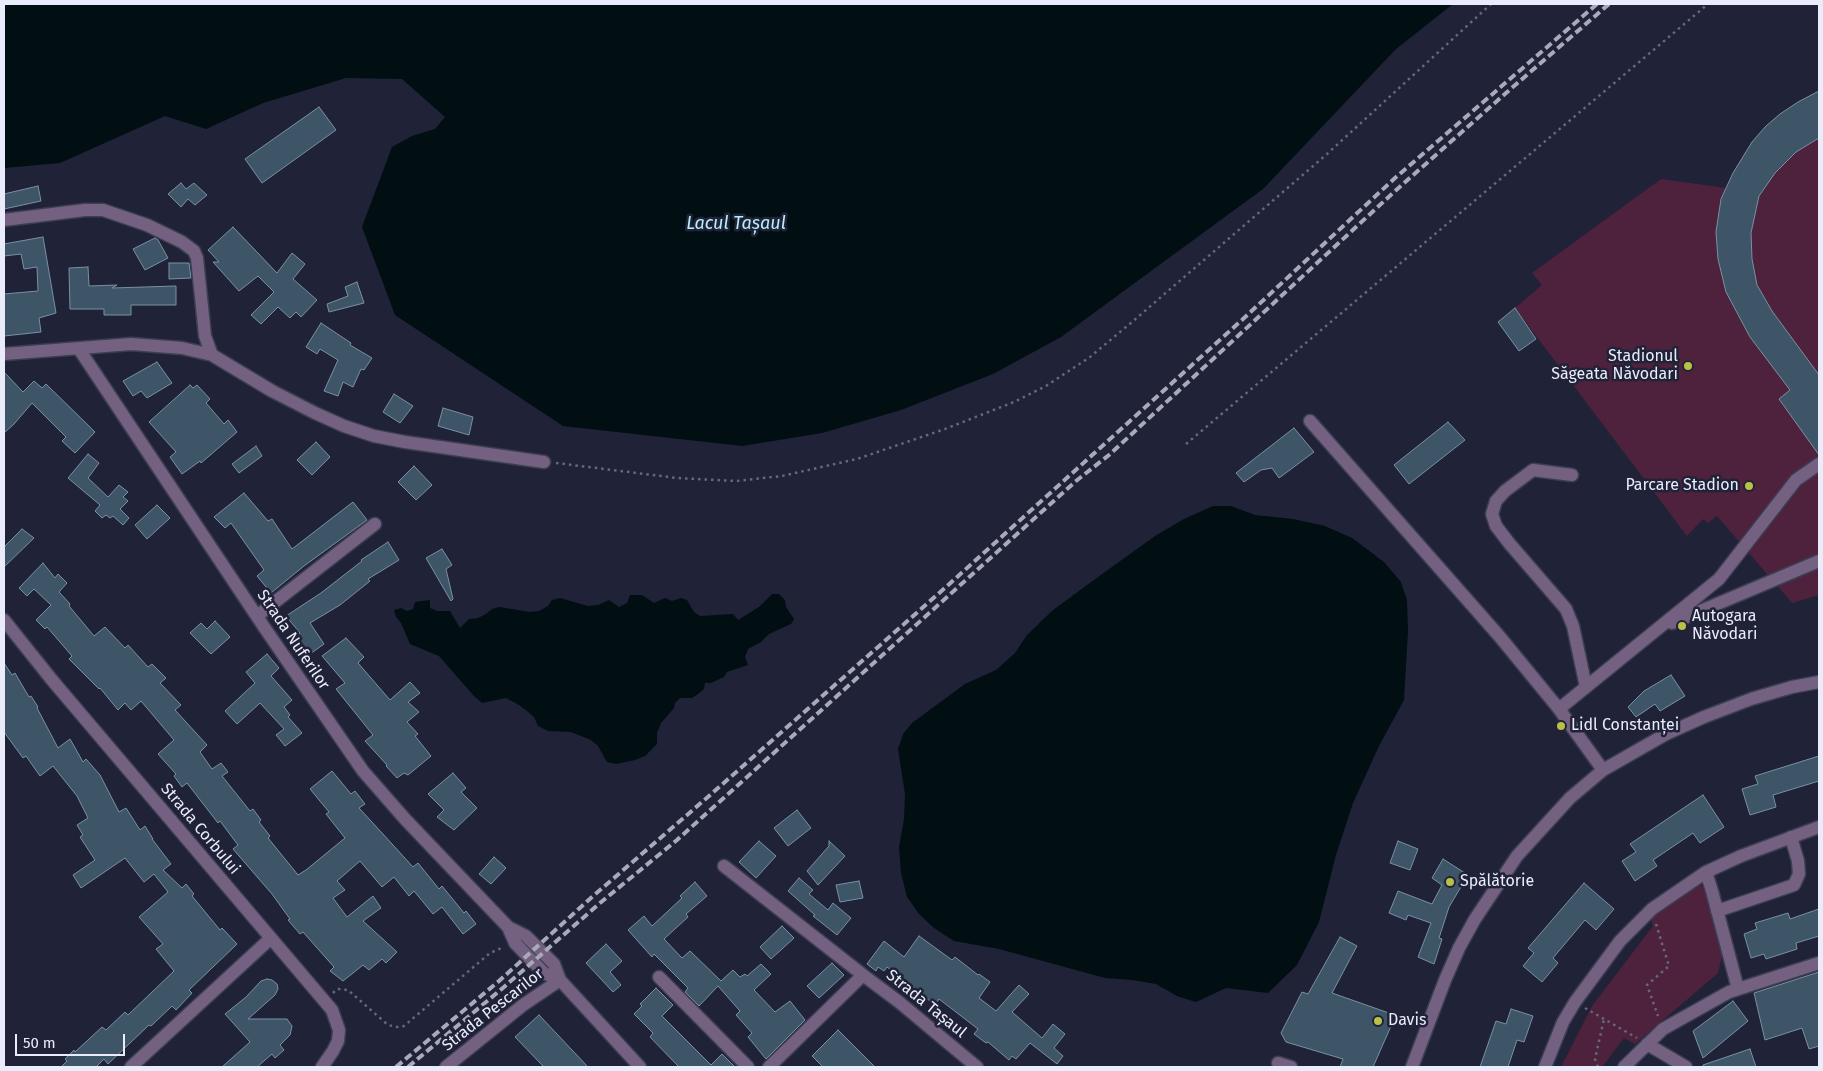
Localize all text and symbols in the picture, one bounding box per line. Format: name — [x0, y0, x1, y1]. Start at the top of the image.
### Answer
water label: Lacul Tașaul — [686, 213, 786, 235]
place label: Stadionul Săgeata Năvodari — [1551, 347, 1678, 385]
marker: Stadionul Săgeata Năvodari — [1682, 360, 1694, 372]
place label: Parcare Stadion — [1625, 476, 1739, 496]
marker: Parcare Stadion — [1743, 480, 1755, 492]
street label: Strada Nuferilor — [253, 586, 333, 694]
place label: Autogara Năvodari — [1692, 607, 1758, 645]
marker: Autogara Năvodari — [1676, 620, 1688, 632]
place label: Lidl Constanței — [1571, 716, 1679, 736]
marker: Lidl Constanței — [1555, 720, 1567, 732]
street label: Strada Corbului — [156, 780, 244, 878]
place label: Spălătorie — [1460, 872, 1534, 892]
marker: Spălătorie — [1444, 876, 1456, 888]
street label: Strada Pescarilor — [438, 964, 548, 1056]
street label: Strada Tașaul — [882, 966, 970, 1042]
place label: Davis — [1388, 1011, 1426, 1031]
marker: Davis — [1372, 1015, 1384, 1027]
scale bar — [18, 1024, 128, 1056]
text: 50 m — [23, 1034, 56, 1052]

